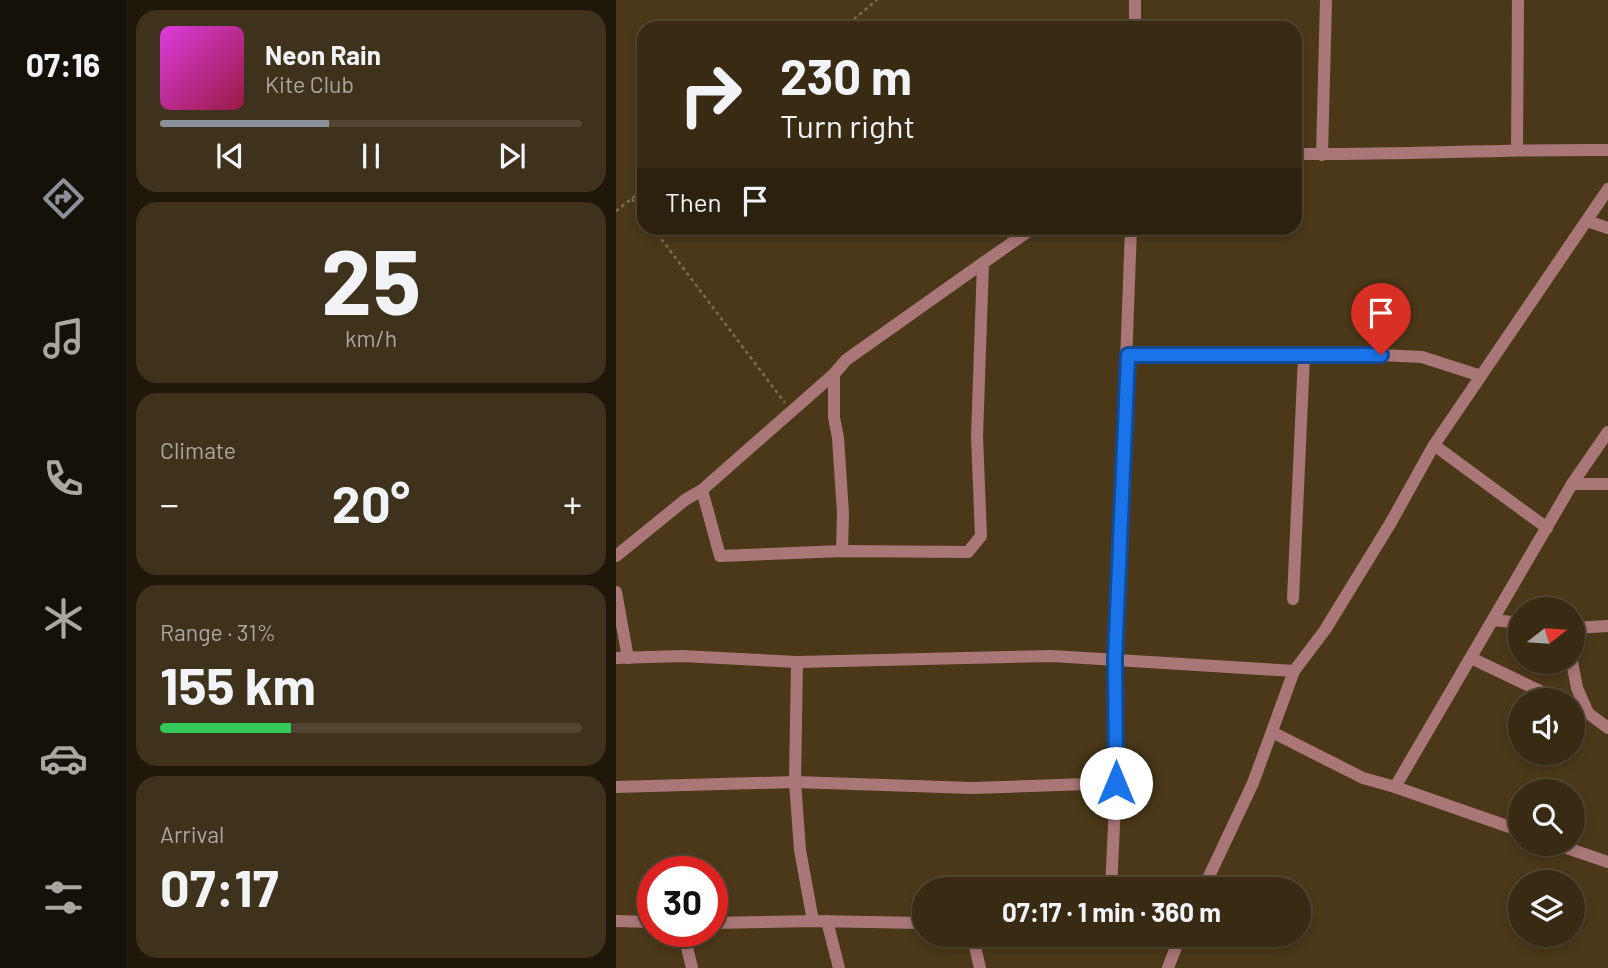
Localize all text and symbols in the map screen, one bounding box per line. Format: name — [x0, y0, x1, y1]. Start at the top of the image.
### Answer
text: Neon Rain — [265, 39, 381, 70]
text: 07:16 — [26, 45, 100, 83]
text: 230 m — [780, 46, 912, 105]
icon: right — [665, 49, 756, 140]
text: Kite Club — [265, 70, 354, 98]
text: Turn right — [780, 106, 915, 144]
icon: previous — [211, 137, 249, 175]
icon: pause — [352, 137, 390, 175]
icon: next — [493, 137, 531, 175]
icon: directions — [39, 174, 88, 223]
icon: arrive — [736, 182, 774, 220]
text: Then — [665, 186, 722, 217]
text: 25 — [321, 224, 421, 333]
pin — [1351, 283, 1411, 355]
icon: arrive — [1362, 294, 1400, 332]
icon: music — [39, 314, 88, 363]
text: km/h — [345, 324, 397, 352]
text: Climate — [160, 436, 236, 464]
icon: phone — [39, 454, 88, 503]
text: 20° — [332, 471, 410, 533]
text: − — [160, 480, 179, 526]
text: + — [563, 480, 582, 526]
icon: climate — [39, 594, 88, 643]
north arrow — [1508, 597, 1586, 674]
map controls — [1508, 597, 1585, 947]
text: Range · 31% — [160, 618, 276, 646]
text: 155 km — [160, 653, 316, 715]
button: sound — [1508, 688, 1585, 765]
icon: car — [39, 734, 88, 783]
position arrow — [1079, 746, 1153, 820]
button: search — [1508, 779, 1585, 856]
text: Arrival — [160, 820, 224, 848]
text: 07:17 — [160, 855, 279, 917]
speed limit sign: 30 — [637, 856, 728, 947]
button: layers — [1508, 870, 1585, 947]
icon: filters — [39, 873, 88, 922]
text: 07:17 · 1 min · 360 m — [1002, 896, 1221, 927]

